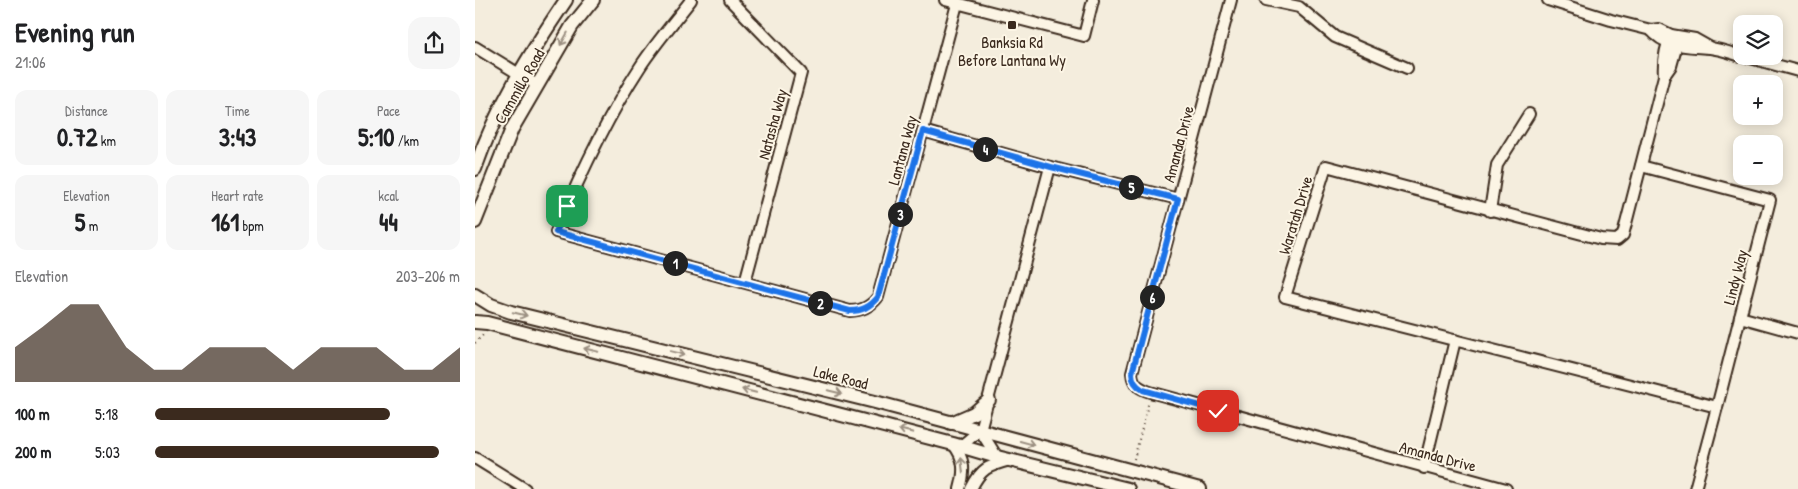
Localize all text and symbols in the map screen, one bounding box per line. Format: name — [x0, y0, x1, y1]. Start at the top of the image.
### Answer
text: Evening run — [15, 13, 135, 51]
map controls — [1733, 15, 1783, 185]
button: layers — [1733, 15, 1783, 65]
button: share — [408, 17, 460, 69]
marker: Banksia Rd Before Lantana Wy — [1006, 19, 1018, 31]
place label: Banksia Rd Before Lantana Wy — [958, 31, 1066, 71]
one-way arrow — [559, 32, 569, 46]
street label: Cammillo Road — [489, 44, 549, 128]
text: 21:06 — [15, 51, 46, 73]
button: + — [1733, 75, 1783, 125]
street label: Natasha Way — [752, 86, 792, 162]
text: Distance — [65, 101, 108, 120]
text: Time — [225, 101, 250, 120]
text: Pace — [377, 101, 400, 120]
street label: Amanda Drive — [1157, 103, 1199, 185]
street label: Lantana Way — [882, 112, 922, 187]
text: 0.72 — [57, 120, 98, 154]
text: 3:43 — [219, 120, 256, 154]
text: 5:10 — [358, 120, 395, 154]
text: km — [98, 131, 116, 150]
text: /km — [395, 131, 419, 150]
button: − — [1733, 135, 1783, 185]
pin: 4 — [973, 136, 997, 162]
text: 4 — [983, 140, 988, 159]
street label: Waratah Drive — [1273, 173, 1318, 257]
pin: 5 — [1119, 174, 1143, 200]
text: 5 — [1129, 178, 1134, 197]
pin — [546, 185, 588, 227]
text: Elevation — [63, 186, 110, 205]
text: Heart rate — [211, 186, 264, 205]
text: kcal — [378, 186, 399, 205]
icon: arrive — [553, 192, 581, 220]
pin: 3 — [887, 202, 913, 226]
text: 5 — [75, 205, 85, 239]
text: 161 — [211, 205, 239, 239]
text: 44 — [379, 205, 398, 239]
text: 3 — [897, 205, 904, 224]
text: m — [85, 216, 98, 235]
text: bpm — [239, 216, 264, 235]
street label: Lindy Way — [1718, 247, 1753, 307]
pin: 1 — [663, 250, 687, 276]
text: 1 — [673, 254, 678, 273]
text: Elevation — [15, 265, 68, 287]
text: 203–206 m — [396, 265, 460, 287]
pin: 6 — [1139, 284, 1165, 310]
text: 6 — [1150, 288, 1155, 307]
pin: 2 — [807, 290, 833, 316]
text: 2 — [817, 294, 824, 313]
one-way arrow — [511, 310, 527, 319]
one-way arrow — [584, 345, 600, 354]
one-way arrow — [669, 349, 685, 358]
street label: Lake Road — [812, 360, 870, 394]
one-way arrow — [741, 386, 757, 395]
one-way arrow — [827, 388, 843, 397]
pin — [1197, 390, 1239, 432]
icon: check — [1204, 397, 1232, 425]
text: 100 m — [15, 403, 50, 425]
text: 5:18 — [95, 403, 118, 425]
one-way arrow — [898, 426, 914, 436]
street label: Amanda Drive — [1397, 435, 1479, 477]
one-way arrow — [1019, 439, 1035, 448]
text: 200 m — [15, 441, 51, 463]
text: 5:03 — [95, 441, 120, 463]
one-way arrow — [957, 458, 967, 474]

